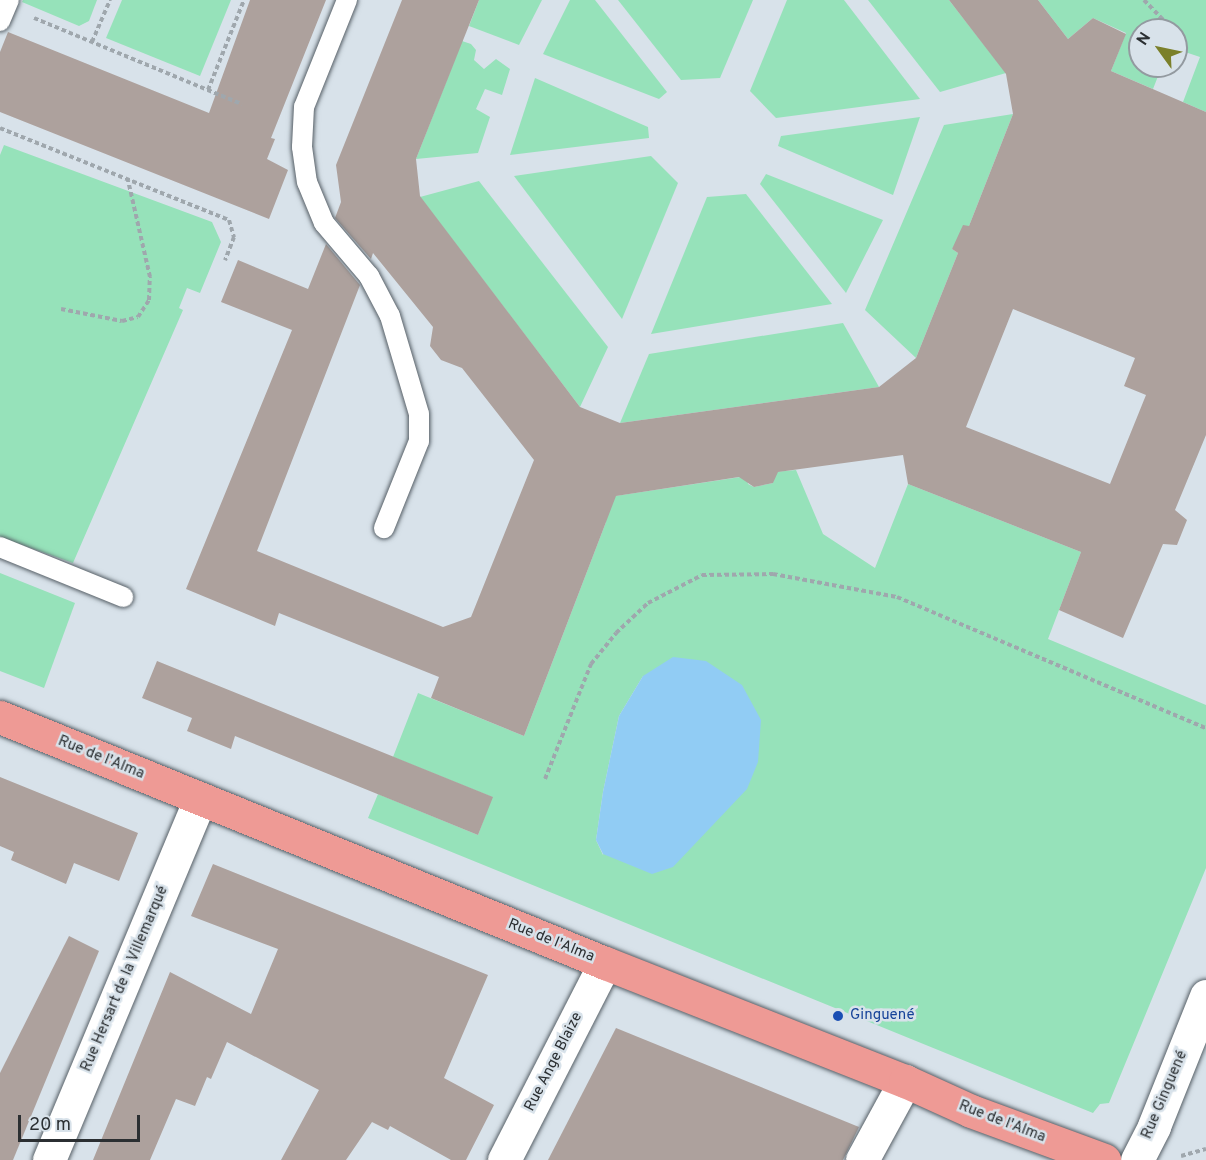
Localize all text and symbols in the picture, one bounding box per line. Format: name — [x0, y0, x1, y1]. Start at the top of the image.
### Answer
north arrow — [1128, 18, 1188, 78]
text: N — [1133, 29, 1156, 50]
street label: Rue de l'Alma — [55, 732, 147, 784]
street label: Rue Hersart de la Villemarqué — [78, 883, 172, 1075]
street label: Rue de l'Alma — [505, 915, 597, 967]
place label: Ginguené — [850, 1007, 915, 1025]
street label: Rue Ange Blaize — [521, 1009, 587, 1115]
marker: Ginguené — [831, 1009, 845, 1023]
street label: Rue Ginguené — [1138, 1048, 1192, 1142]
street label: Rue de l'Alma — [956, 1097, 1048, 1147]
scale bar — [21, 1103, 142, 1141]
text: 20 m — [29, 1114, 71, 1137]

